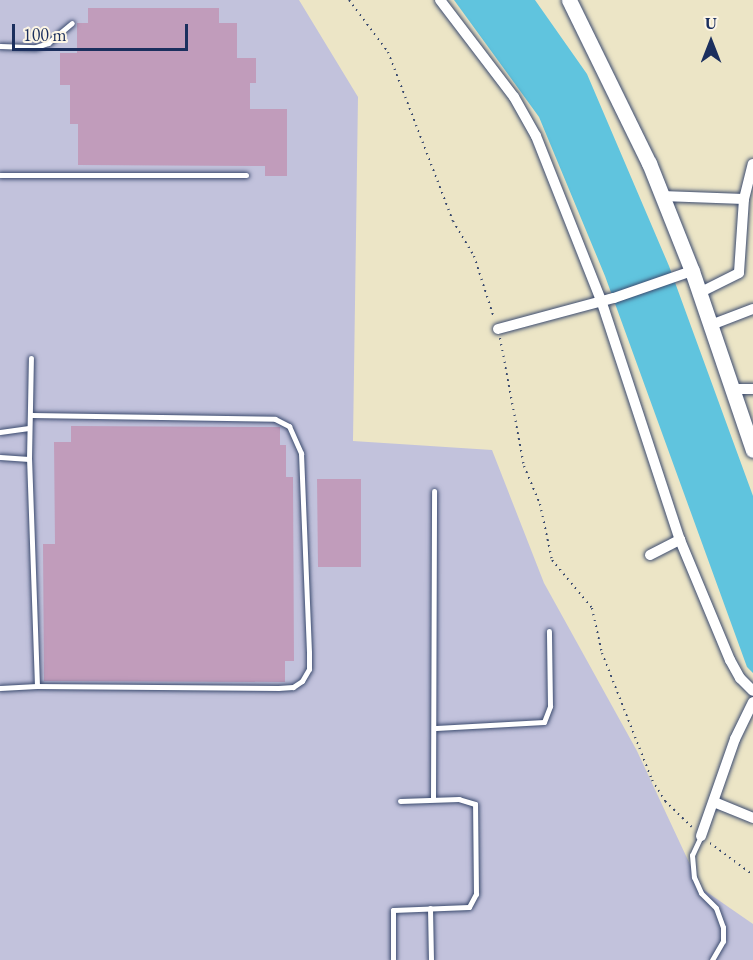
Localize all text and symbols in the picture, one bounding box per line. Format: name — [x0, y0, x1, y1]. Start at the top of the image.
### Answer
scale bar — [15, 12, 190, 50]
north arrow — [681, 12, 741, 72]
text: U — [705, 13, 717, 34]
text: 100 m — [23, 23, 67, 46]

